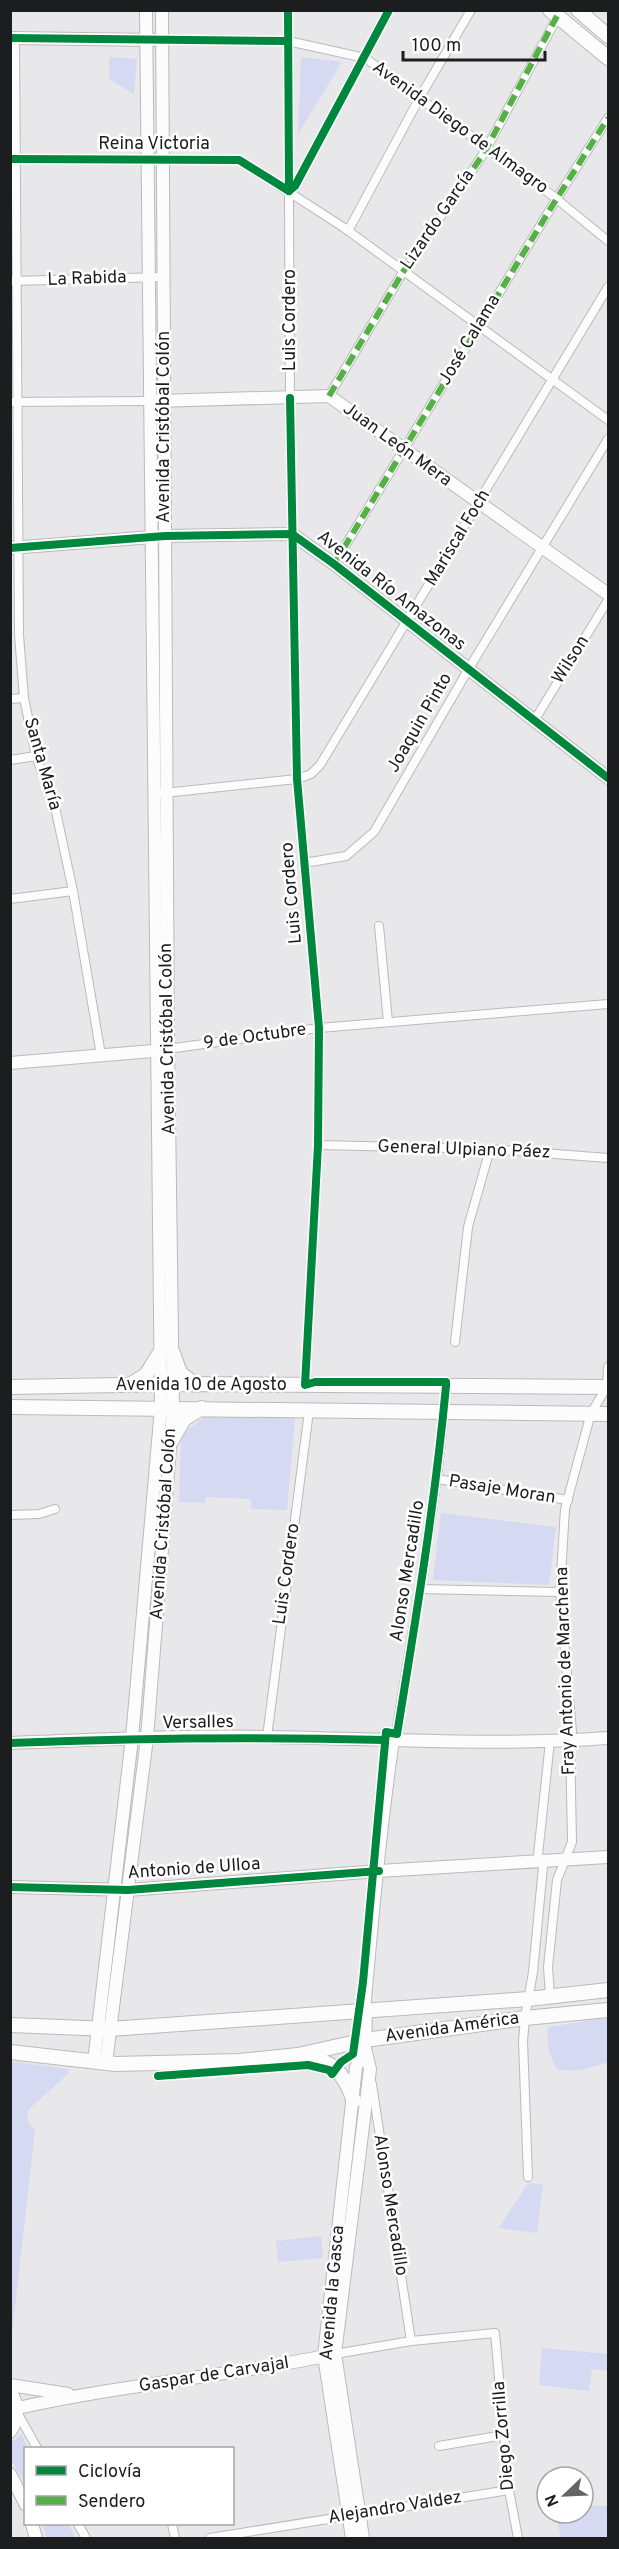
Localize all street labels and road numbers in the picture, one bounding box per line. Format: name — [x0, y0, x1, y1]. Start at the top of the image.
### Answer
street label: Avenida Diego de Almagro — [367, 56, 553, 200]
street label: Reina Victoria — [98, 133, 210, 156]
street label: Lizardo García — [396, 165, 480, 275]
street label: La Rabida — [47, 266, 127, 292]
street label: Luis Cordero — [279, 269, 302, 371]
street label: José Calama — [434, 290, 506, 390]
street label: Avenida Cristóbal Colón — [153, 331, 176, 523]
street label: Juan León Mera — [338, 398, 456, 492]
street label: Mariscal Foch — [420, 485, 496, 591]
street label: Avenida Río Amazonas — [312, 526, 470, 656]
street label: Wilson — [547, 632, 595, 688]
street label: Joaquin Pinto — [382, 669, 458, 777]
street label: Santa María — [18, 715, 66, 813]
street label: Luis Cordero — [276, 841, 308, 945]
street label: Avenida Cristóbal Colón — [155, 943, 181, 1135]
street label: 9 de Octubre — [202, 1018, 308, 1056]
street label: General Ulpiano Páez — [377, 1135, 551, 1165]
street label: Avenida 10 de Agosto — [115, 1374, 287, 1397]
street label: Avenida Cristóbal Colón — [146, 1427, 182, 1621]
street label: Pasaje Moran — [447, 1470, 557, 1510]
street label: Alonso Mercadillo — [385, 1498, 431, 1644]
street label: Luis Cordero — [268, 1522, 306, 1626]
street label: Fray Antonio de Marchena — [551, 1566, 581, 1776]
street label: Versalles — [162, 1711, 234, 1735]
street label: Antonio de Ulloa — [127, 1853, 261, 1885]
street label: Avenida América — [383, 2007, 521, 2049]
street label: Alonso Mercadillo — [367, 2132, 413, 2278]
street label: Avenida la Gasca — [316, 2224, 350, 2362]
street label: Gaspar de Carvajal — [137, 2352, 291, 2398]
street label: Diego Zorrilla — [488, 2380, 520, 2492]
street label: Alejandro Valdez — [327, 2486, 463, 2530]

